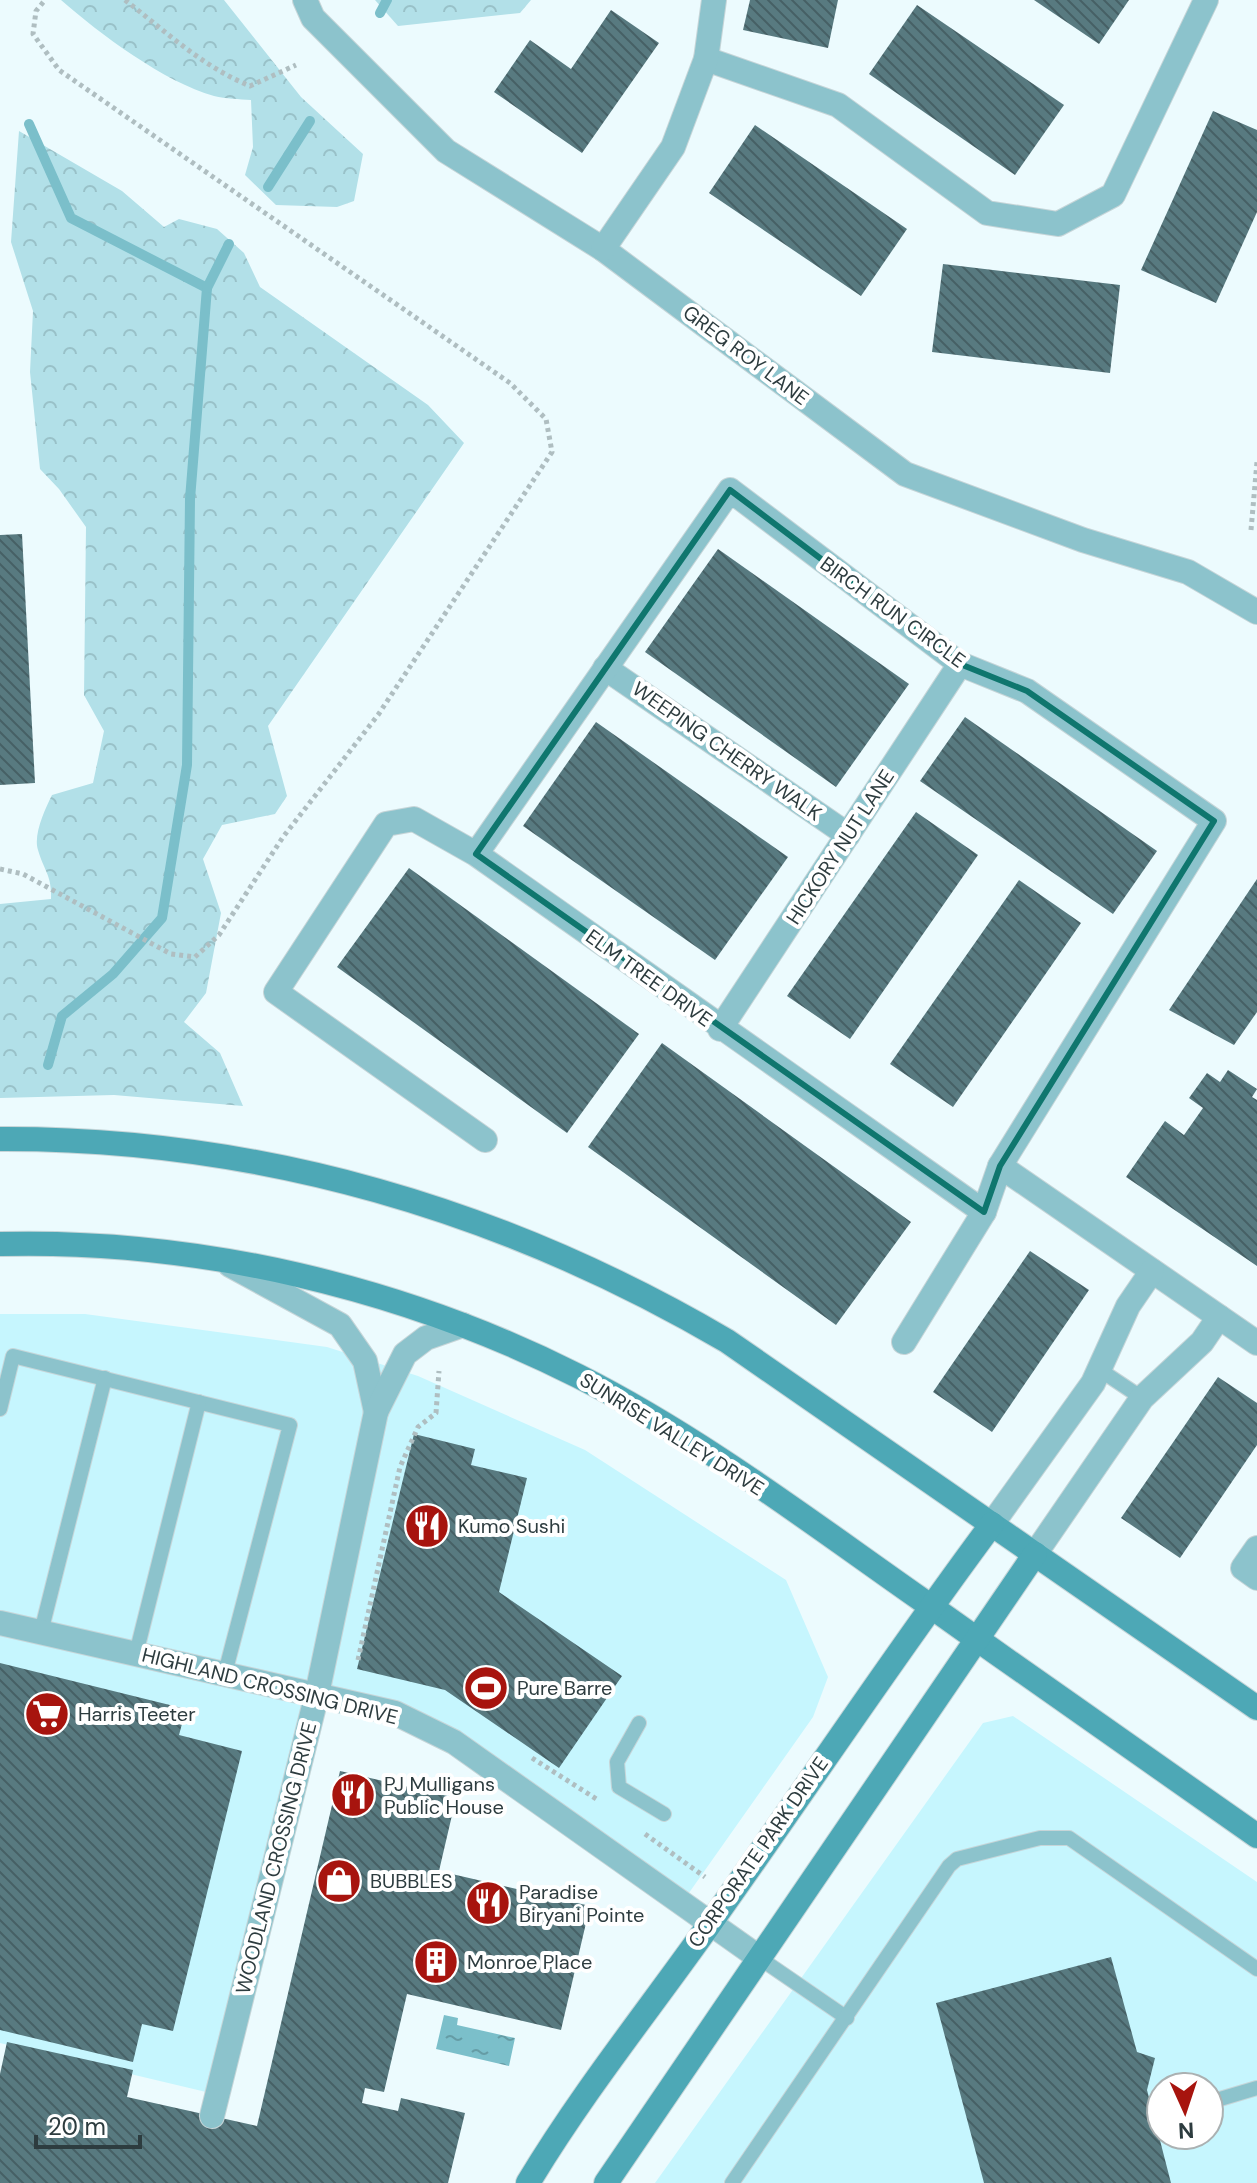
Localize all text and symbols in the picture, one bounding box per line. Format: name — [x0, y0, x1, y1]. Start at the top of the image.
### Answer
street label: GREG ROY LANE — [678, 299, 814, 411]
street label: BIRCH RUN CIRCLE — [815, 551, 971, 673]
street label: WEEPING CHERRY WALK — [627, 676, 827, 826]
street label: HICKORY NUT LANE — [780, 765, 900, 929]
street label: ELM TREE DRIVE — [581, 923, 717, 1033]
street label: SUNRISE VALLEY DRIVE — [575, 1367, 769, 1501]
restaurant icon: Kumo Sushi — [403, 1502, 451, 1550]
place label: Kumo Sushi — [458, 1513, 565, 1539]
street label: HIGHLAND CROSSING DRIVE — [139, 1642, 401, 1730]
sports icon: Pure Barre — [462, 1664, 510, 1712]
place label: Pure Barre — [517, 1675, 612, 1701]
supermarket icon: Harris Teeter — [23, 1690, 71, 1738]
place label: Harris Teeter — [78, 1701, 196, 1727]
street label: WOODLAND CROSSING DRIVE — [230, 1719, 322, 1997]
street label: CORPORATE PARK DRIVE — [682, 1751, 834, 1953]
restaurant icon: PJ Mulligans Public House — [329, 1771, 377, 1819]
place label: PJ Mulligans Public House — [384, 1771, 504, 1820]
shop icon: BUBBLES — [315, 1857, 363, 1905]
place label: BUBBLES — [370, 1868, 453, 1894]
restaurant icon: Paradise Biryani Pointe — [464, 1879, 512, 1927]
place label: Paradise Biryani Pointe — [519, 1879, 644, 1928]
building icon: Monroe Place — [412, 1938, 460, 1986]
place label: Monroe Place — [467, 1949, 592, 1975]
north arrow — [1145, 2071, 1225, 2151]
scale bar — [36, 2099, 140, 2149]
text: 20 m — [48, 2111, 106, 2142]
text: N — [1177, 2116, 1195, 2145]

